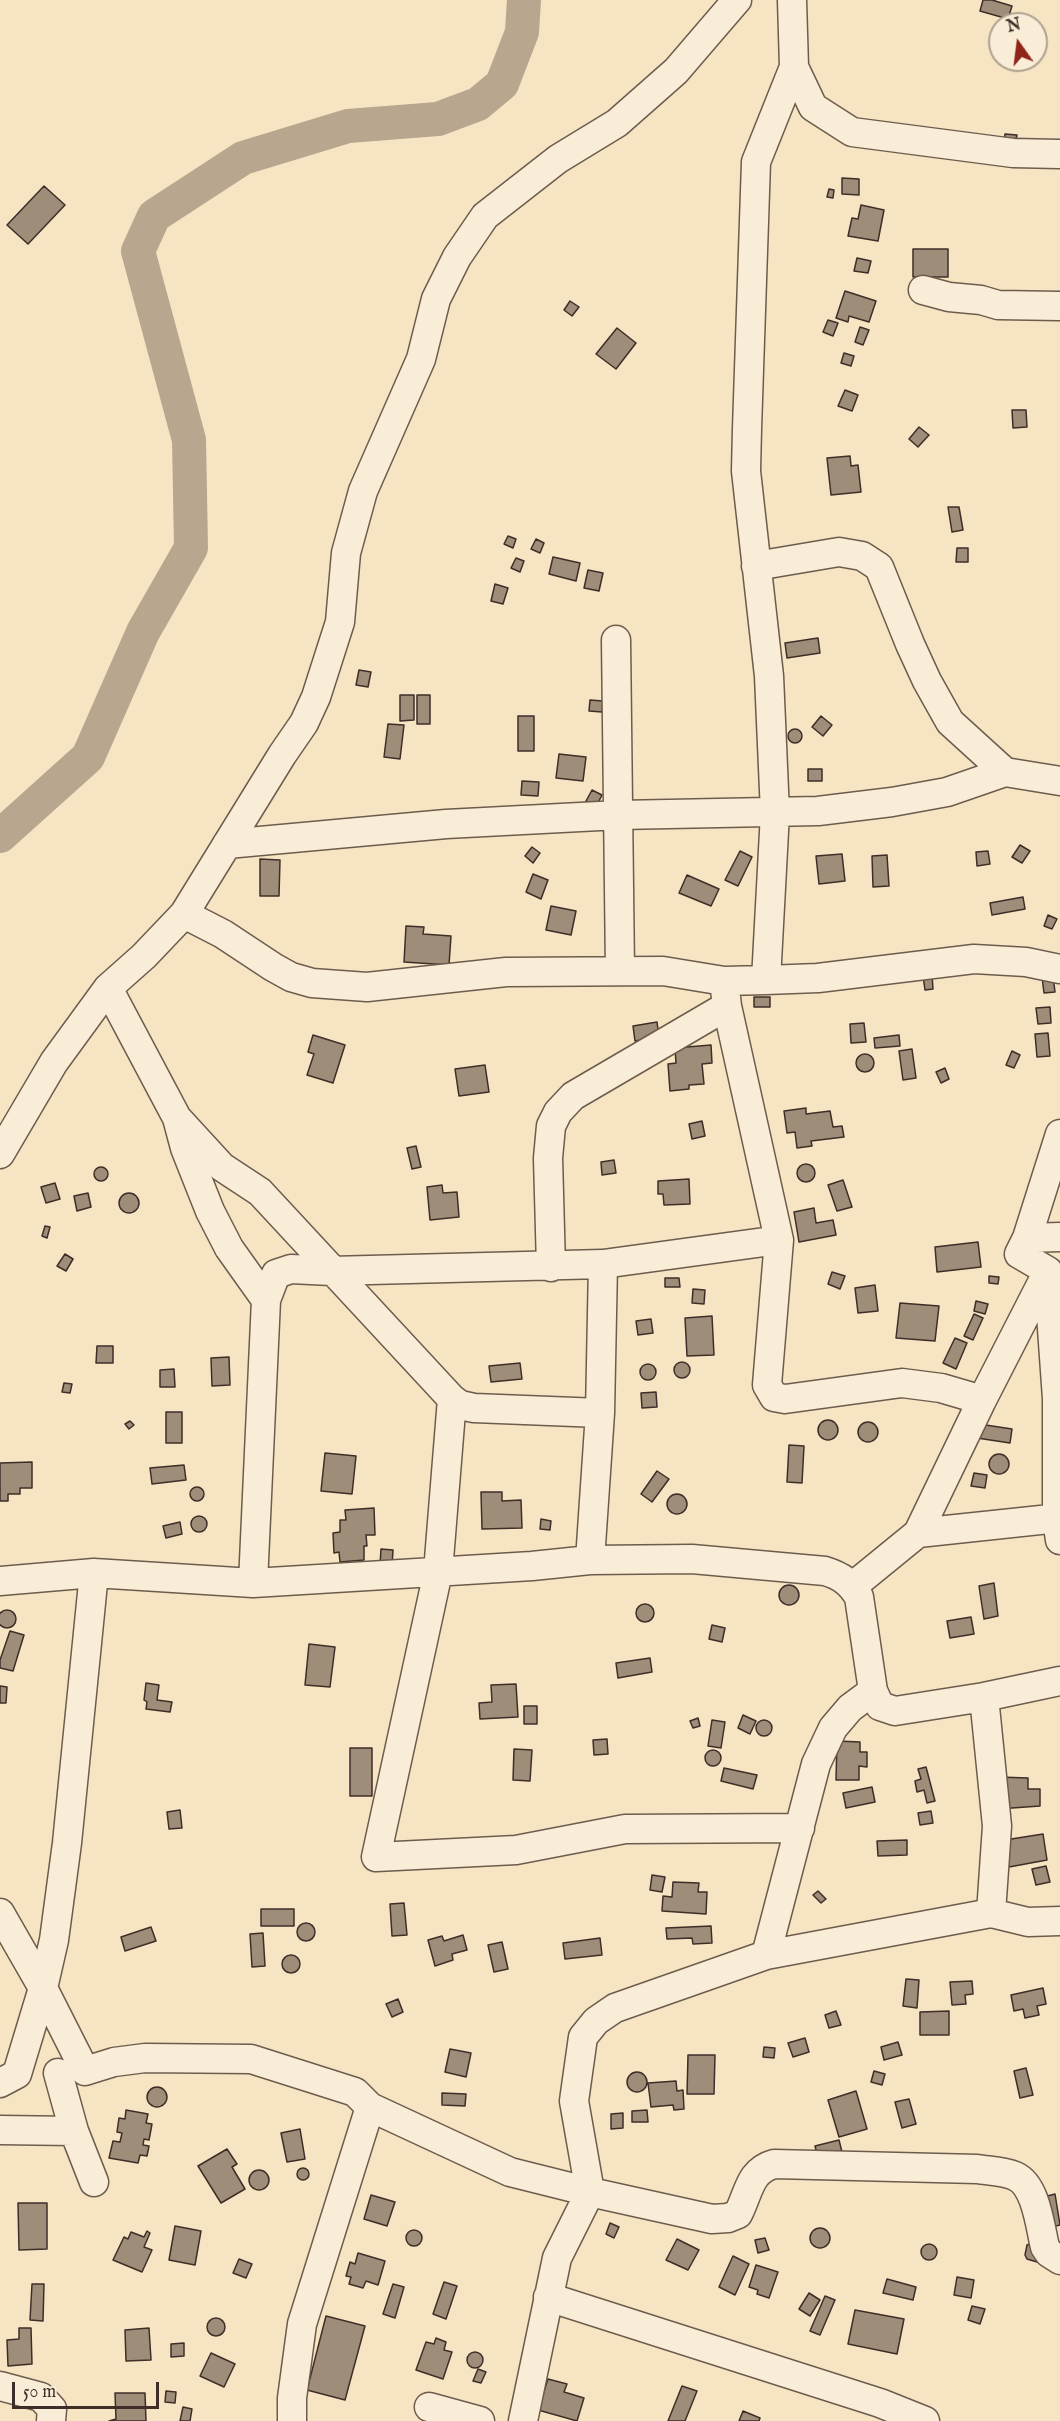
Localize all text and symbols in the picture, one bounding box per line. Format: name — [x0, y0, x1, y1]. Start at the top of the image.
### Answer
north arrow — [988, 12, 1048, 72]
text: N — [1005, 15, 1023, 38]
scale bar — [15, 2370, 162, 2408]
text: 50 m — [23, 2381, 56, 2404]

